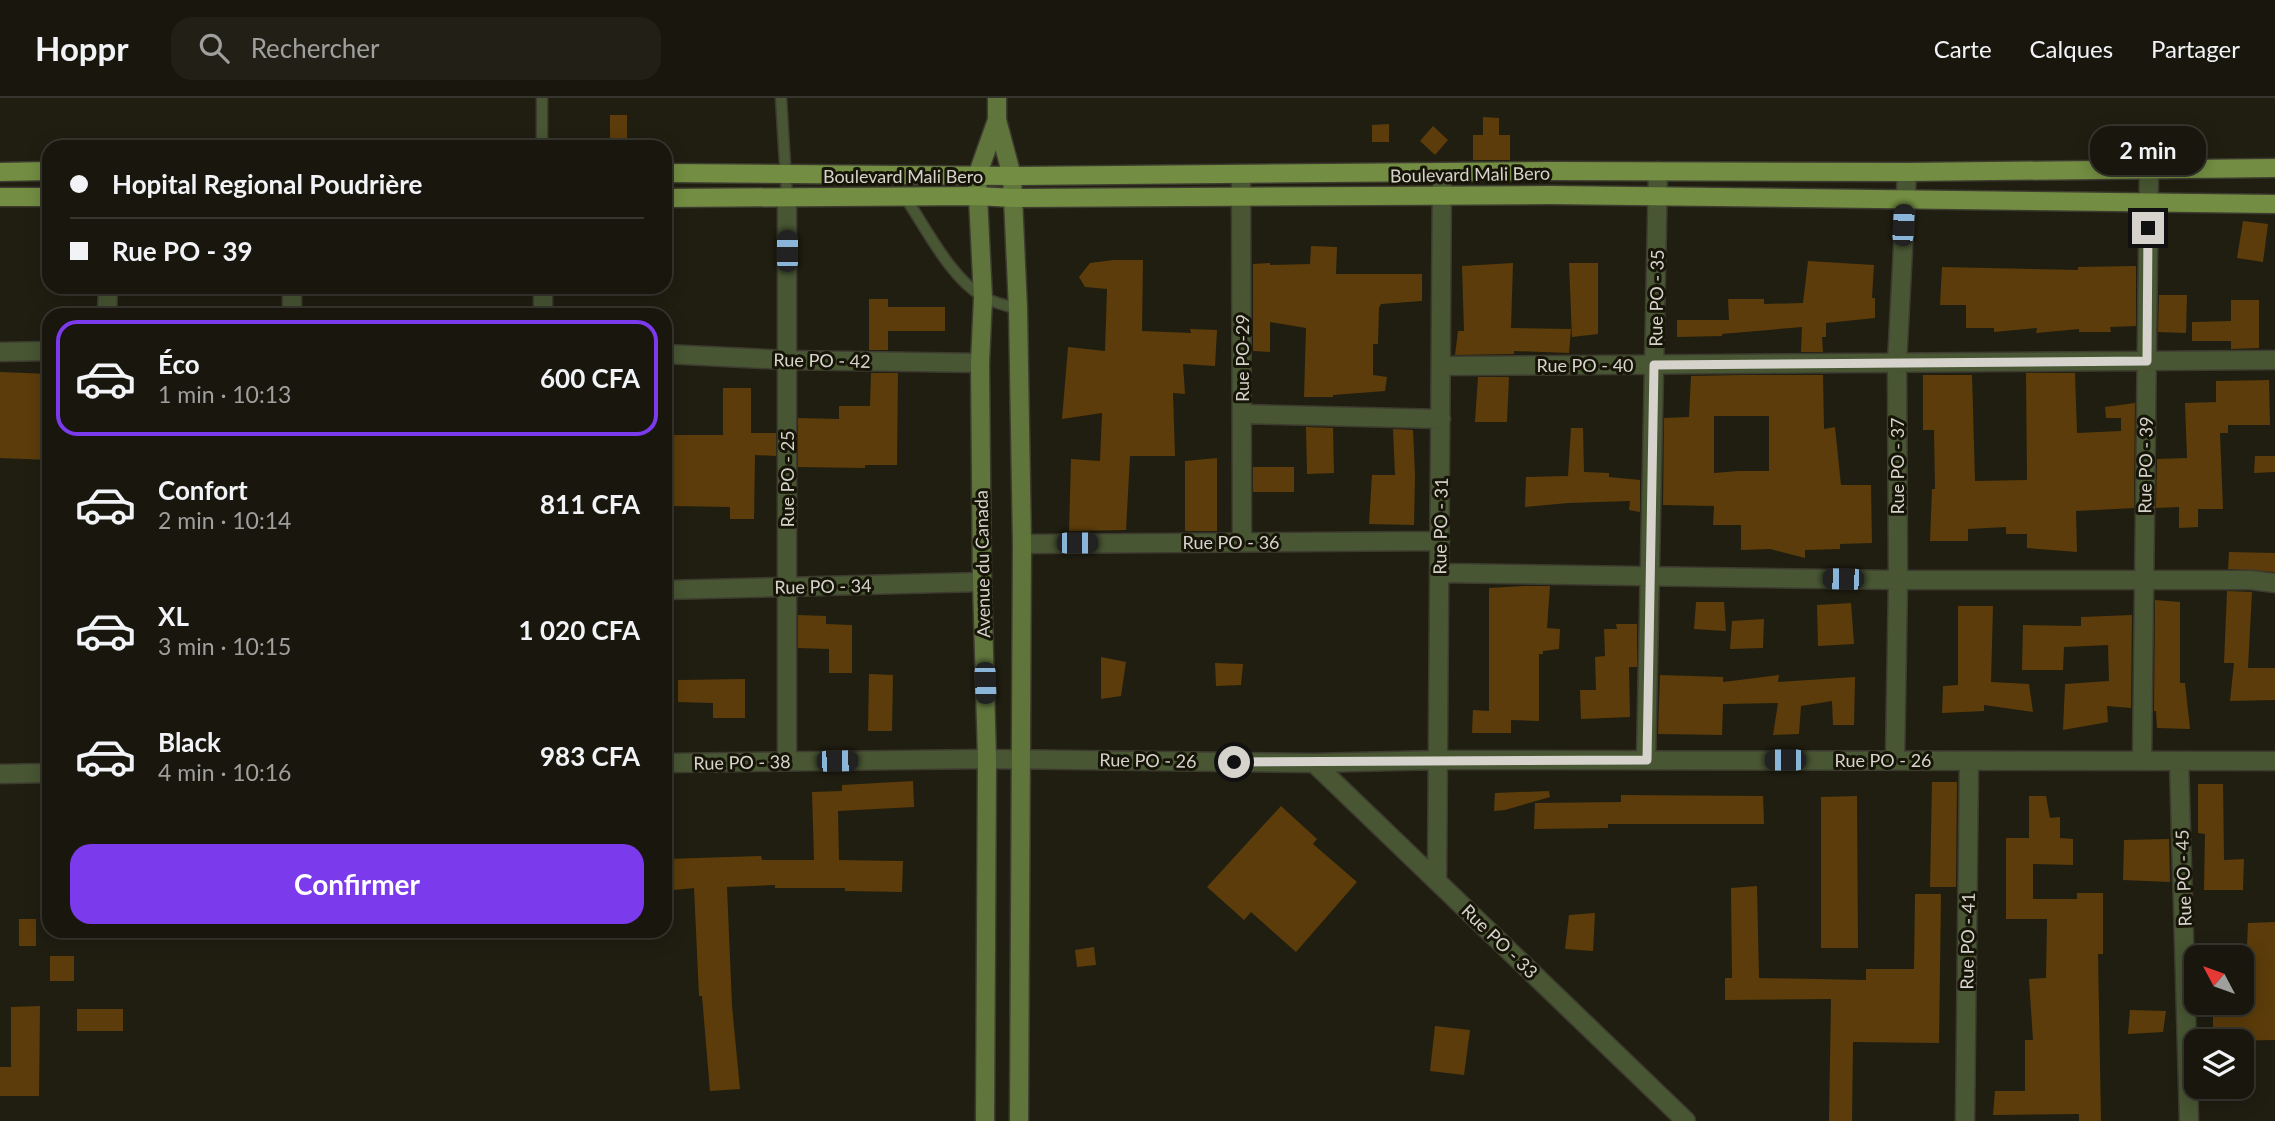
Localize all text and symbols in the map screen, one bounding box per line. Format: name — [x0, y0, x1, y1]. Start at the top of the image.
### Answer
search box — [171, 17, 661, 80]
text: Hoppr — [35, 28, 129, 68]
icon: search — [195, 29, 233, 67]
text: Rechercher — [251, 32, 380, 64]
text: Carte — [1934, 34, 1992, 63]
text: Calques — [2030, 34, 2113, 63]
text: Partager — [2151, 34, 2240, 63]
callout: 2 min — [2090, 127, 2206, 176]
text: 2 min — [2119, 136, 2177, 164]
street label: Boulevard Mali Bero — [1390, 162, 1550, 186]
street label: Boulevard Mali Bero — [823, 165, 983, 187]
text: Hopital Regional Poudrière — [112, 168, 422, 200]
car — [1892, 203, 1915, 247]
route end — [2132, 212, 2164, 244]
car — [777, 230, 798, 272]
text: Rue PO - 39 — [112, 235, 253, 267]
street label: Rue PO - 35 — [1644, 249, 1668, 347]
street label: Rue PO-29 — [1231, 314, 1253, 402]
icon: car — [74, 347, 137, 410]
text: Éco — [158, 348, 200, 380]
street label: Rue PO - 42 — [773, 348, 871, 372]
street label: Rue PO - 40 — [1536, 354, 1634, 376]
text: 600 CFA — [540, 362, 640, 394]
text: 1 min · 10:13 — [158, 380, 291, 408]
street label: Rue PO - 39 — [2133, 416, 2157, 514]
street label: Rue PO - 37 — [1886, 417, 1908, 515]
street label: Rue PO - 25 — [776, 430, 798, 528]
icon: car — [74, 473, 137, 536]
text: Confort — [158, 474, 248, 506]
street label: Rue PO - 31 — [1428, 477, 1452, 575]
text: 811 CFA — [540, 488, 640, 520]
street label: Avenue du Canada — [970, 490, 994, 638]
text: 2 min · 10:14 — [158, 506, 291, 534]
street label: Rue PO - 36 — [1182, 531, 1280, 553]
car — [1057, 533, 1099, 554]
car — [1822, 568, 1865, 590]
street label: Rue PO - 34 — [774, 574, 872, 598]
icon: car — [74, 599, 137, 662]
text: XL — [158, 600, 189, 632]
text: 1 020 CFA — [519, 614, 640, 646]
text: 3 min · 10:15 — [158, 632, 291, 660]
car — [974, 662, 997, 704]
icon: car — [74, 725, 137, 788]
text: Black — [158, 726, 221, 758]
text: 983 CFA — [540, 740, 640, 772]
route start — [1218, 746, 1250, 778]
street label: Rue PO - 26 — [1099, 748, 1197, 772]
street label: Rue PO - 26 — [1834, 749, 1932, 771]
street label: Rue PO - 38 — [693, 750, 791, 774]
car — [816, 750, 859, 772]
car — [1765, 750, 1807, 771]
text: 4 min · 10:16 — [158, 758, 291, 786]
street label: Rue PO - 45 — [2170, 829, 2196, 927]
button: Confirmer — [70, 844, 644, 924]
street label: Rue PO - 41 — [1955, 892, 1979, 990]
street label: Rue PO - 33 — [1457, 899, 1543, 983]
north arrow — [2184, 945, 2254, 1015]
map controls — [2184, 945, 2254, 1099]
button: layers — [2184, 1029, 2254, 1099]

